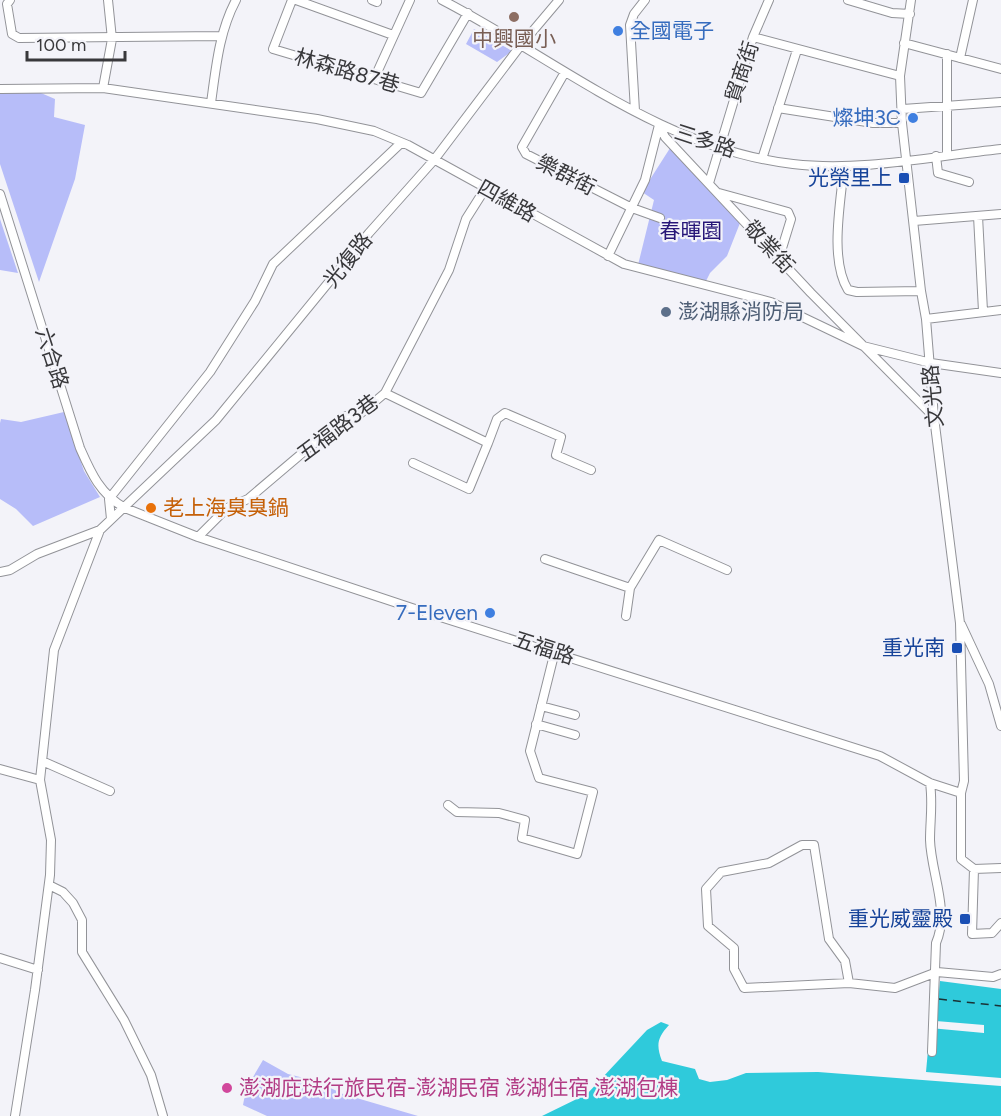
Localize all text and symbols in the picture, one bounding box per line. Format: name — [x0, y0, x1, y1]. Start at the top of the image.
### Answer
marker: 中興國小 — [507, 10, 521, 24]
place label: 全國電子 — [630, 18, 714, 43]
scale bar — [27, 24, 124, 62]
marker: 全國電子 — [611, 24, 625, 38]
place label: 中興國小 — [472, 26, 556, 51]
text: 100 m — [36, 34, 86, 56]
street label: 貿商街 — [720, 38, 763, 106]
street label: 林森路87巷 — [292, 44, 403, 97]
place label: 燦坤3C — [832, 105, 901, 130]
marker: 燦坤3C — [906, 111, 920, 125]
street label: 三多路 — [671, 119, 739, 162]
street label: 樂群街 — [532, 149, 600, 200]
place label: 光榮里上 — [808, 165, 892, 190]
marker: 光榮里上 — [897, 171, 911, 185]
street label: 四維路 — [474, 174, 541, 227]
street label: 敬業街 — [739, 215, 800, 278]
park label: 春暉園 — [660, 218, 723, 243]
street label: 光復路 — [318, 227, 377, 292]
place label: 澎湖縣消防局 — [678, 299, 804, 324]
marker: 澎湖縣消防局 — [659, 305, 673, 319]
street label: 六合路 — [31, 324, 74, 392]
street label: 文光路 — [917, 364, 948, 429]
street label: 五福路3巷 — [292, 389, 383, 466]
place label: 老上海臭臭鍋 — [163, 495, 289, 520]
marker: 老上海臭臭鍋 — [144, 501, 158, 515]
place label: 7-Eleven — [396, 600, 478, 625]
marker: 7-Eleven — [483, 606, 497, 620]
street label: 五福路 — [510, 626, 578, 669]
place label: 重光南 — [882, 635, 945, 660]
marker: 重光南 — [950, 641, 964, 655]
place label: 重光威靈殿 — [848, 906, 953, 931]
marker: 重光威靈殿 — [958, 912, 972, 926]
place label: 澎湖庇琺行旅民宿-澎湖民宿 澎湖住宿 澎湖包棟 — [239, 1075, 678, 1100]
marker: 澎湖庇琺行旅民宿-澎湖民宿 澎湖住宿 澎湖包棟 — [220, 1081, 234, 1095]

